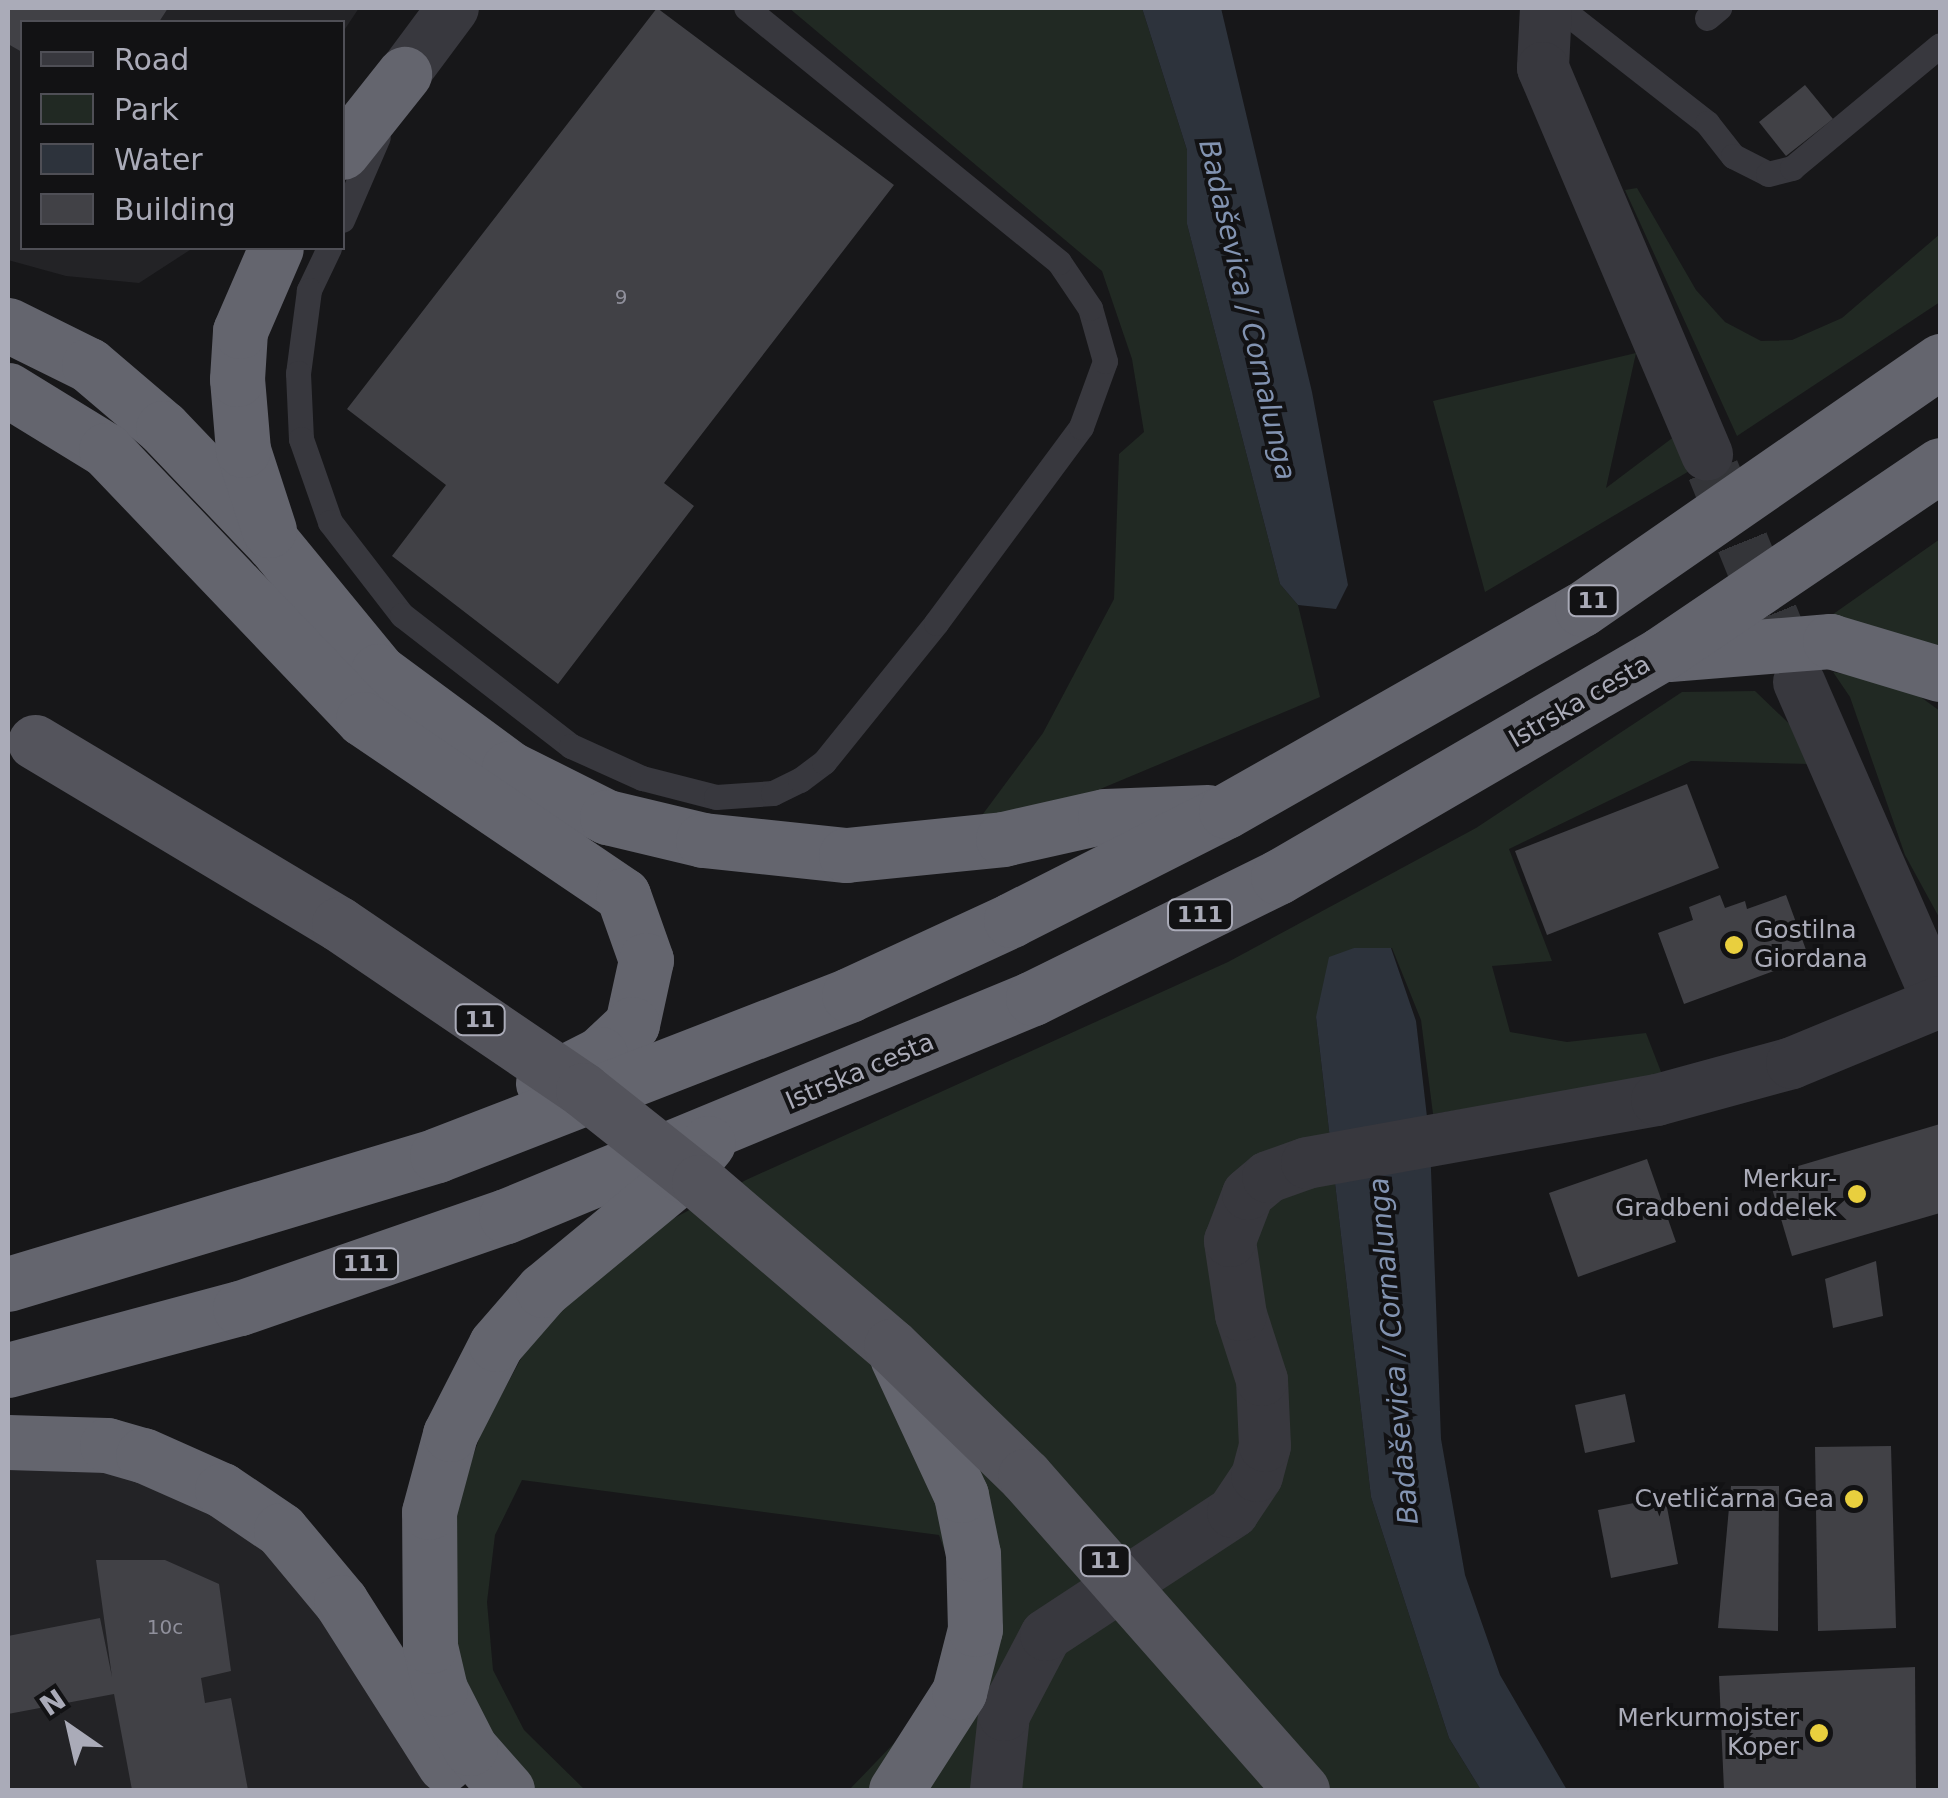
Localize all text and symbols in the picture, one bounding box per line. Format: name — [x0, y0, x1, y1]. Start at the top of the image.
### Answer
legend — [20, 20, 345, 250]
text: Road — [114, 42, 189, 77]
text: Park — [114, 92, 179, 127]
water label: Badaševica / Cornalunga — [1191, 136, 1303, 484]
text: Water — [114, 142, 203, 177]
text: Building — [114, 192, 236, 227]
house number: 9 — [615, 285, 627, 309]
road number: 11 — [1566, 584, 1620, 618]
street label: Istrska cesta — [1504, 649, 1656, 755]
road number: 111 — [1165, 898, 1235, 932]
place label: Gostilna Giordana — [1754, 916, 1868, 975]
marker: Gostilna Giordana — [1723, 934, 1745, 956]
road number: 11 — [452, 1003, 508, 1037]
street label: Istrska cesta — [781, 1027, 939, 1117]
place label: Merkur- Gradbeni oddelek — [1615, 1165, 1837, 1224]
water label: Badaševica / Cornalunga — [1362, 1176, 1426, 1526]
marker: Merkur- Gradbeni oddelek — [1846, 1183, 1868, 1205]
road number: 111 — [331, 1247, 401, 1281]
place label: Cvetličarna Gea — [1635, 1484, 1834, 1514]
marker: Cvetličarna Gea — [1843, 1488, 1865, 1510]
road number: 11 — [1078, 1544, 1132, 1578]
house number: 10c — [147, 1615, 183, 1639]
north arrow — [20, 1678, 120, 1778]
text: N — [34, 1682, 72, 1723]
place label: Merkurmojster Koper — [1617, 1704, 1799, 1763]
marker: Merkurmojster Koper — [1808, 1722, 1830, 1744]

